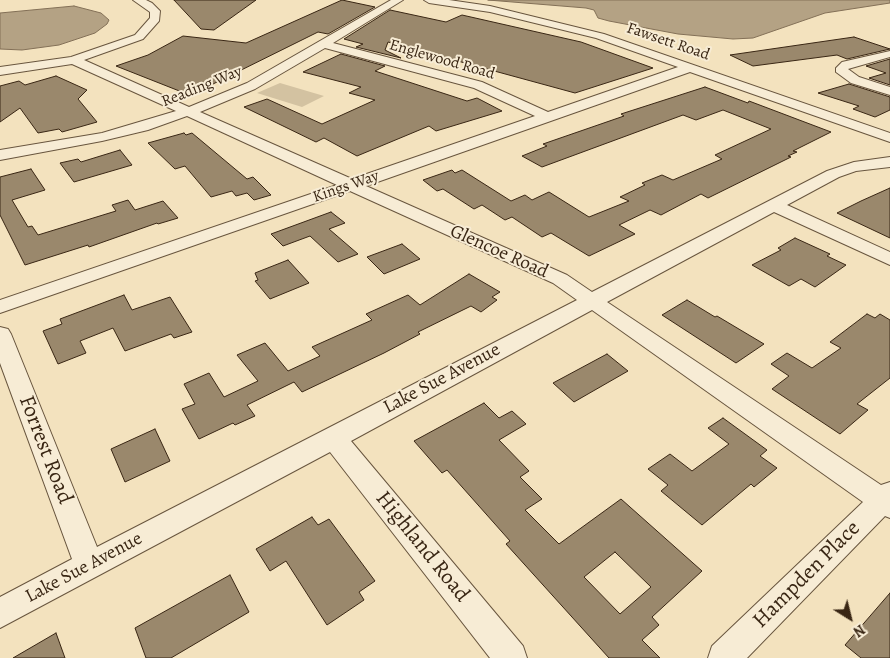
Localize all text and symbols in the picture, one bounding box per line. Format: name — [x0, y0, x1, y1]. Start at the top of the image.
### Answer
street label: Fawsett Road — [624, 19, 712, 65]
street label: Englewood Road — [387, 36, 497, 84]
street label: Reading Way — [159, 62, 245, 112]
street label: Kings Way — [310, 167, 382, 207]
street label: Glencoe Road — [446, 220, 552, 284]
street label: Lake Sue Avenue — [380, 339, 504, 419]
street label: Forrest Road — [12, 392, 78, 508]
street label: Highland Road — [369, 486, 475, 608]
street label: Hampden Place — [748, 516, 866, 634]
street label: Lake Sue Avenue — [22, 528, 146, 608]
north arrow — [825, 593, 875, 643]
text: N — [849, 620, 869, 641]

